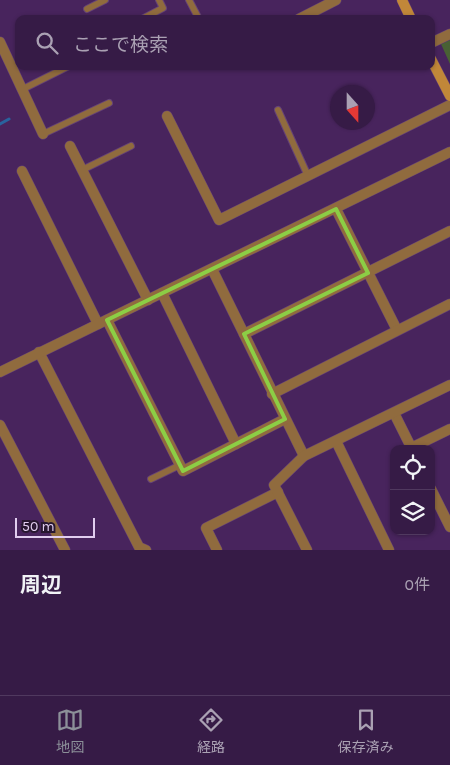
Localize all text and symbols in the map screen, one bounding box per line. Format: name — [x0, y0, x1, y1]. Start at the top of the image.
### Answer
search box — [15, 15, 435, 70]
icon: search — [33, 29, 61, 57]
text: ここで検索 — [73, 34, 168, 56]
north arrow — [330, 85, 375, 130]
map controls — [390, 445, 435, 535]
button: locate — [390, 445, 435, 490]
button: layers — [390, 490, 435, 535]
scale bar — [15, 515, 95, 538]
text: 50 m — [22, 518, 55, 535]
text: 周辺 — [20, 573, 62, 597]
text: 0件 — [405, 575, 430, 594]
tab: 地図 — [56, 706, 84, 756]
tab: 経路 — [197, 706, 225, 756]
tab: 保存済み — [338, 706, 394, 756]

